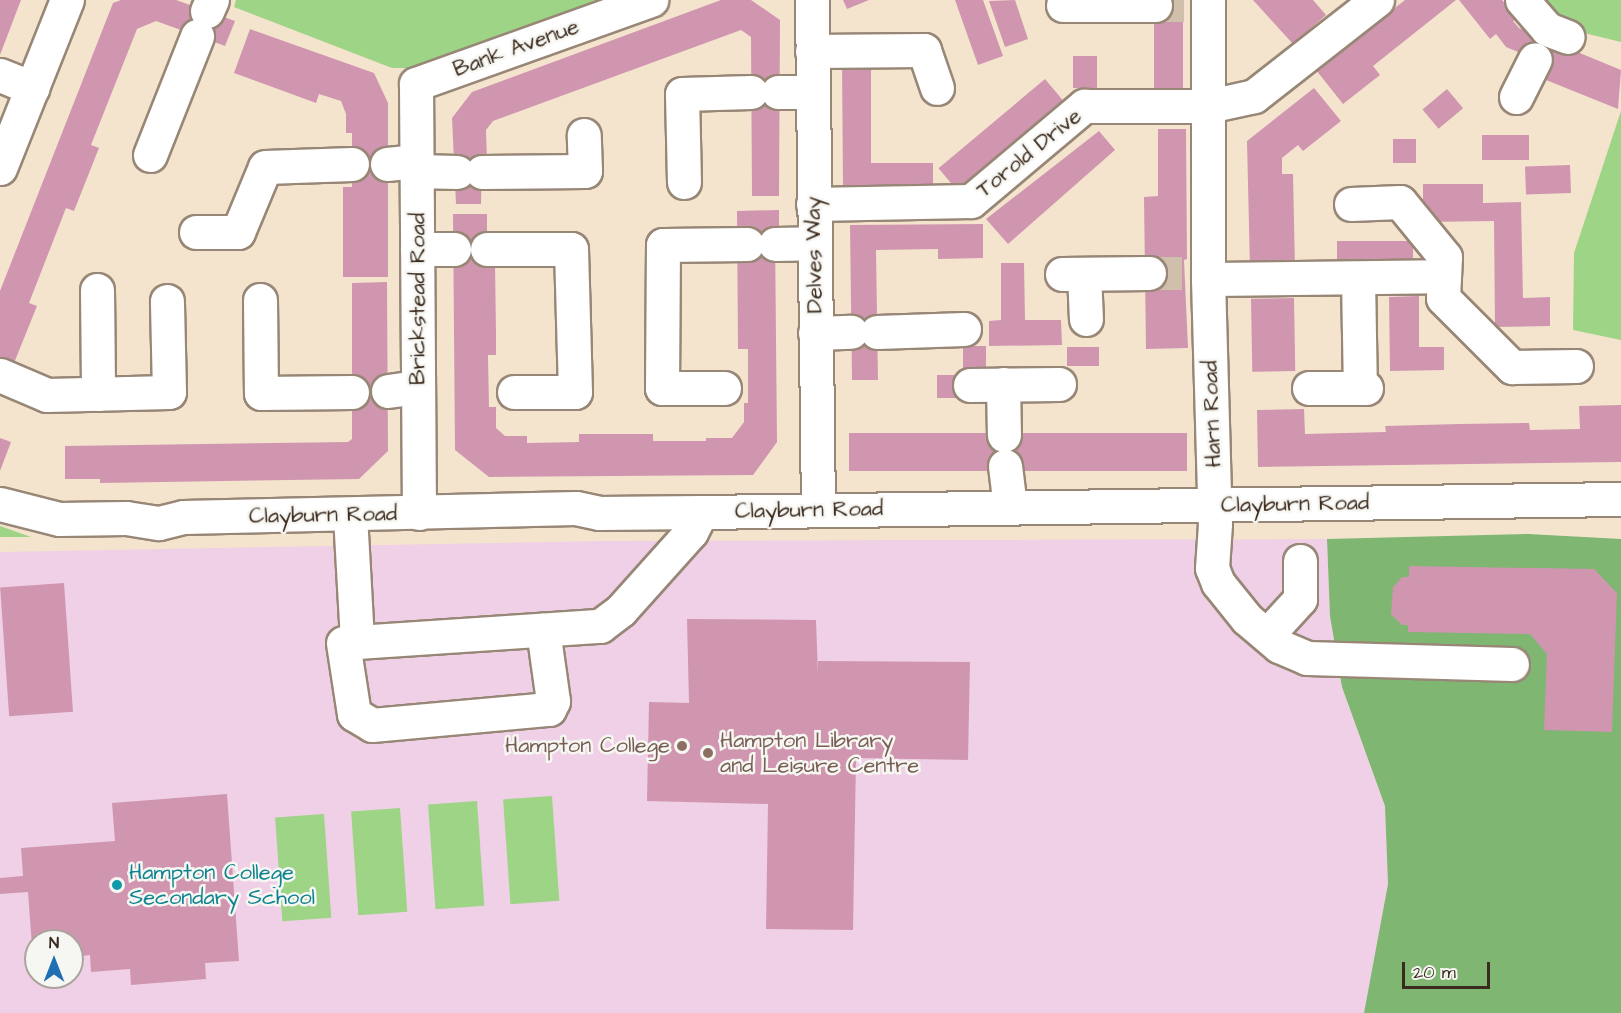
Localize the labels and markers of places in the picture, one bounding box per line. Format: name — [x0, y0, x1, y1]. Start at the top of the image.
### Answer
place label: Hampton Library and Leisure Centre — [720, 727, 919, 778]
place label: Hampton College — [505, 733, 670, 759]
marker: Hampton College — [675, 739, 689, 753]
marker: Hampton Library and Leisure Centre — [701, 746, 715, 760]
place label: Hampton College Secondary School — [129, 859, 315, 910]
marker: Hampton College Secondary School — [110, 878, 124, 892]

